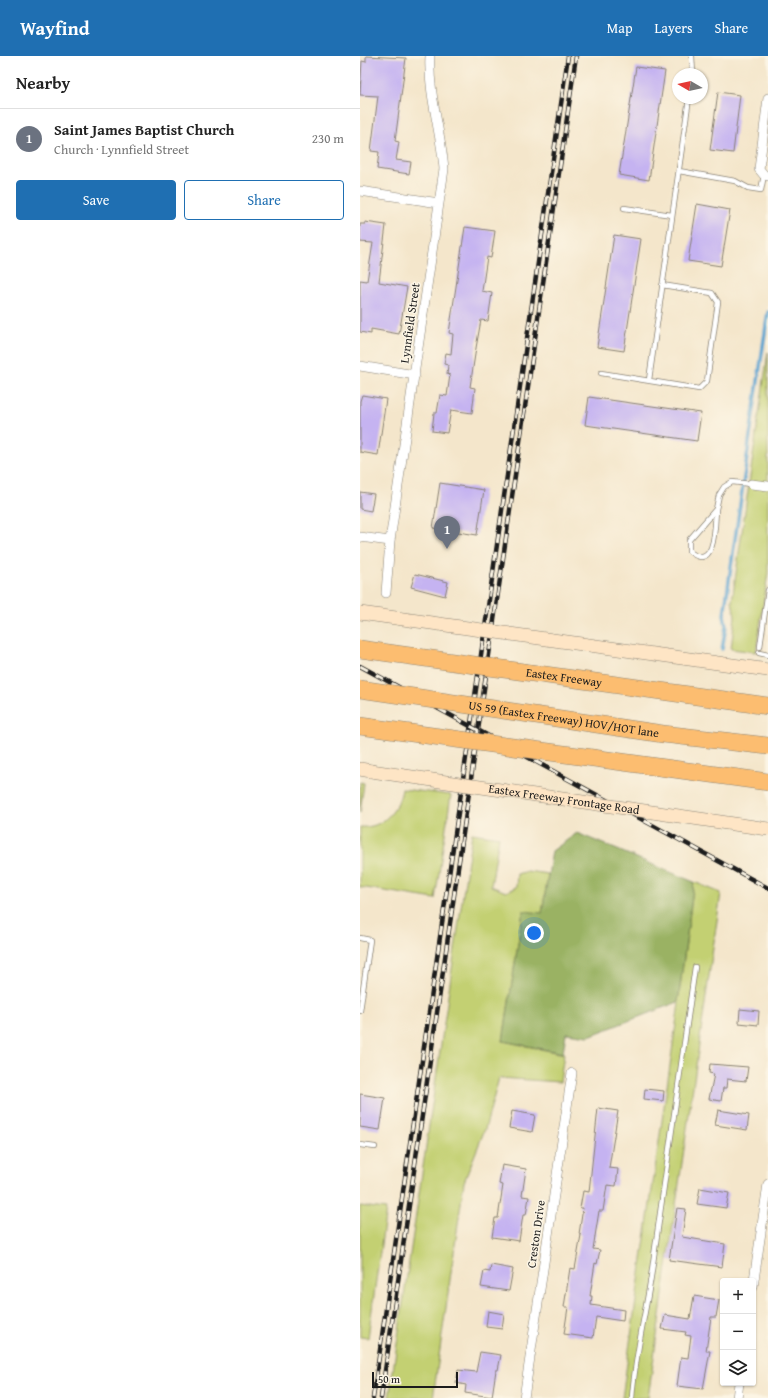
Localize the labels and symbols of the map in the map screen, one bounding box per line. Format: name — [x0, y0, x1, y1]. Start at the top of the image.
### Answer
north arrow — [672, 68, 708, 104]
street label: Lynnfield Street — [395, 281, 424, 364]
pin: 1 — [434, 516, 460, 549]
street label: Eastex Freeway — [525, 663, 603, 691]
street label: US 59 (Eastex Freeway) HOV/HOT lane — [467, 696, 661, 741]
street label: Eastex Freeway Frontage Road — [487, 779, 641, 818]
your location — [524, 923, 544, 943]
street label: Creston Drive — [522, 1199, 549, 1269]
scale bar — [372, 1370, 458, 1389]

